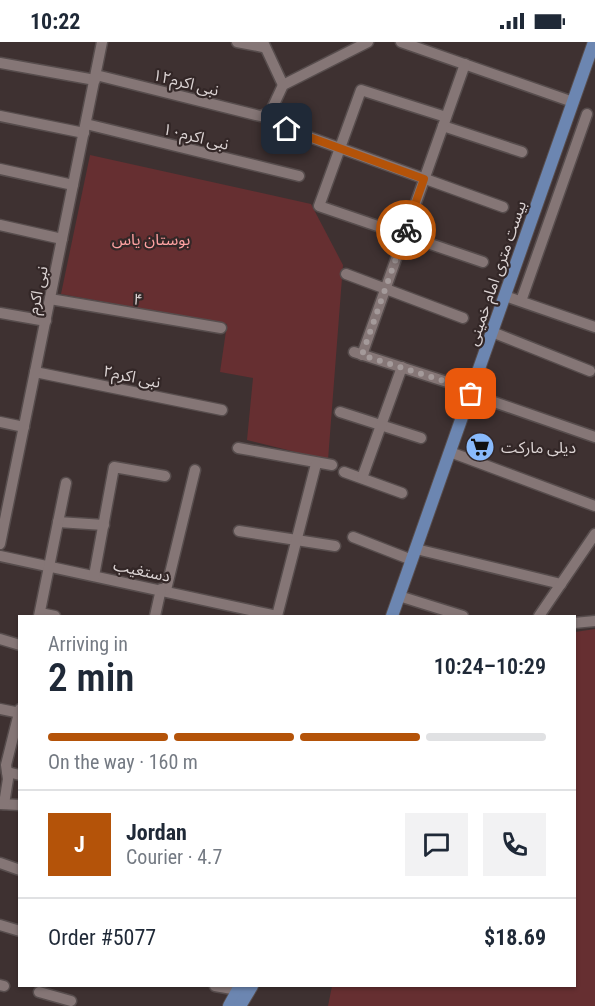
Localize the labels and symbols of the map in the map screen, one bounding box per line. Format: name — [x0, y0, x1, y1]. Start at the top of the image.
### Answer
street label: نبی اکرم۱۲ — [150, 65, 221, 103]
pin — [261, 103, 312, 154]
street label: نبی اکرم۱۰ — [160, 119, 231, 157]
street label: بیست متری امام خمینی — [463, 198, 533, 349]
courier — [376, 200, 436, 260]
park label: بوستان یاس — [112, 230, 190, 249]
street label: نبی اکرم — [23, 264, 55, 317]
street label: ۴ — [132, 289, 144, 310]
street label: نبی اکرم۲ — [101, 361, 162, 395]
pin — [445, 368, 496, 419]
supermarket icon: دیلی مارکت — [464, 431, 496, 463]
place label: دیلی مارکت — [501, 438, 576, 457]
street label: دستغیب — [112, 555, 172, 586]

